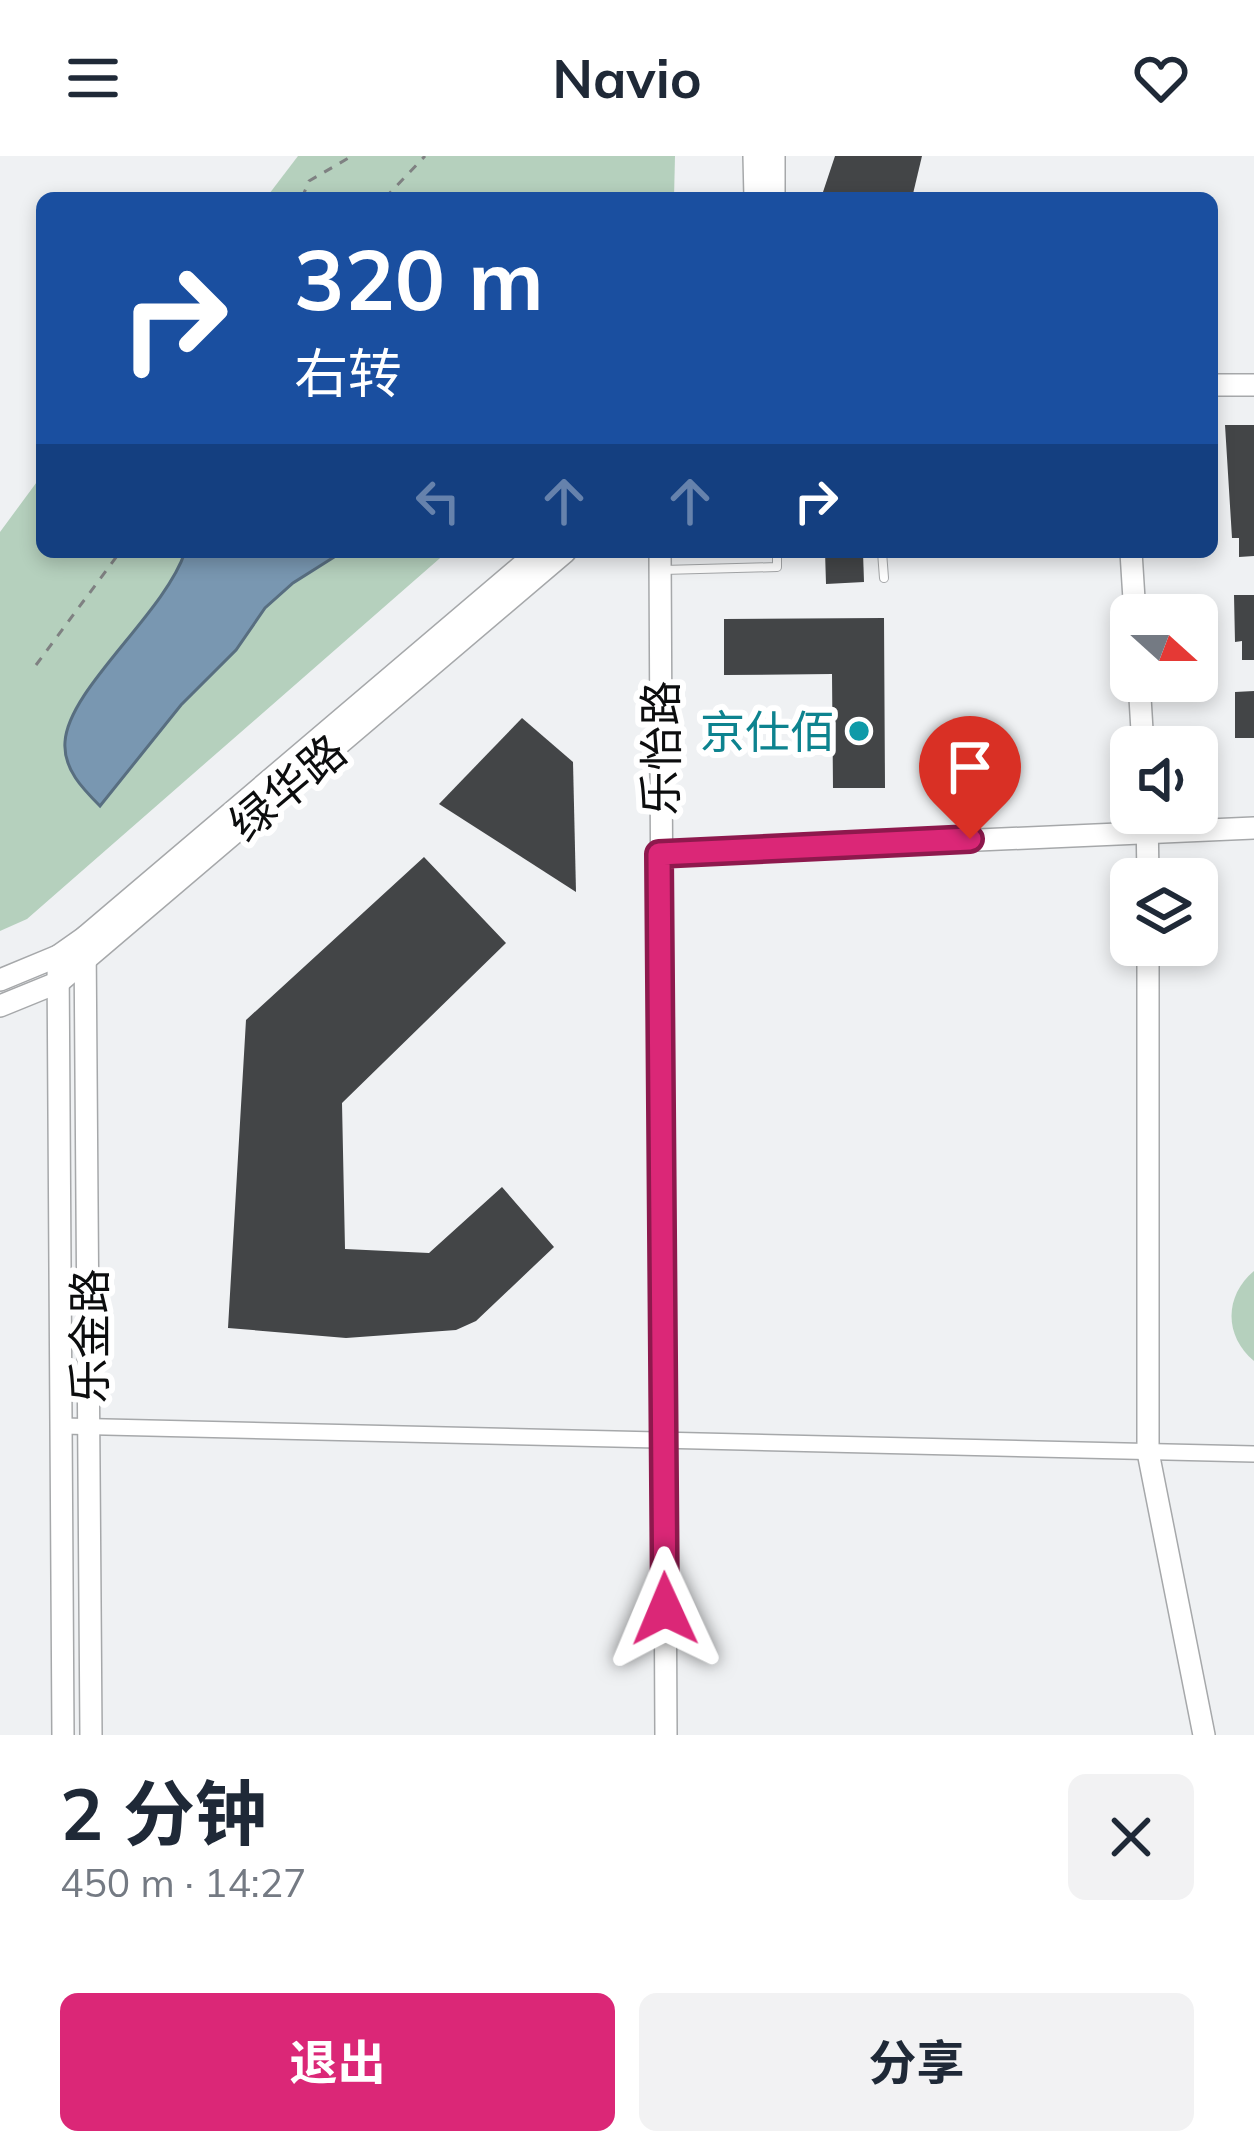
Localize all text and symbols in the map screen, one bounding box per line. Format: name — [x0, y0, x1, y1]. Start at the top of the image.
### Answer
text: Navio — [552, 44, 702, 112]
icon: menu — [60, 45, 126, 111]
icon: heart — [1128, 45, 1194, 111]
text: 320 m — [294, 226, 544, 331]
icon: right — [96, 240, 252, 396]
text: 右转 — [294, 339, 402, 407]
icon: left — [405, 468, 471, 534]
icon: ahead — [531, 468, 597, 534]
icon: ahead — [657, 468, 723, 534]
icon: right — [783, 468, 849, 534]
north arrow — [1110, 594, 1218, 702]
map controls — [1110, 594, 1218, 966]
street label: 乐怡路 — [632, 680, 688, 816]
place label: 京仕佰 — [700, 703, 835, 759]
pin — [919, 716, 1021, 839]
marker: 京仕佰 — [846, 718, 872, 744]
street label: 绿华路 — [217, 722, 357, 852]
button: sound — [1110, 726, 1218, 834]
icon: arrive — [937, 734, 1003, 800]
button: layers — [1110, 858, 1218, 966]
street label: 乐金路 — [61, 1268, 117, 1404]
position arrow — [602, 1546, 728, 1672]
text: 2 分钟 — [60, 1768, 267, 1858]
button: close — [1068, 1774, 1194, 1900]
text: 450 m · 14:27 — [60, 1858, 306, 1907]
button: 退出 — [60, 1993, 615, 2131]
button: 分享 — [639, 1993, 1194, 2131]

